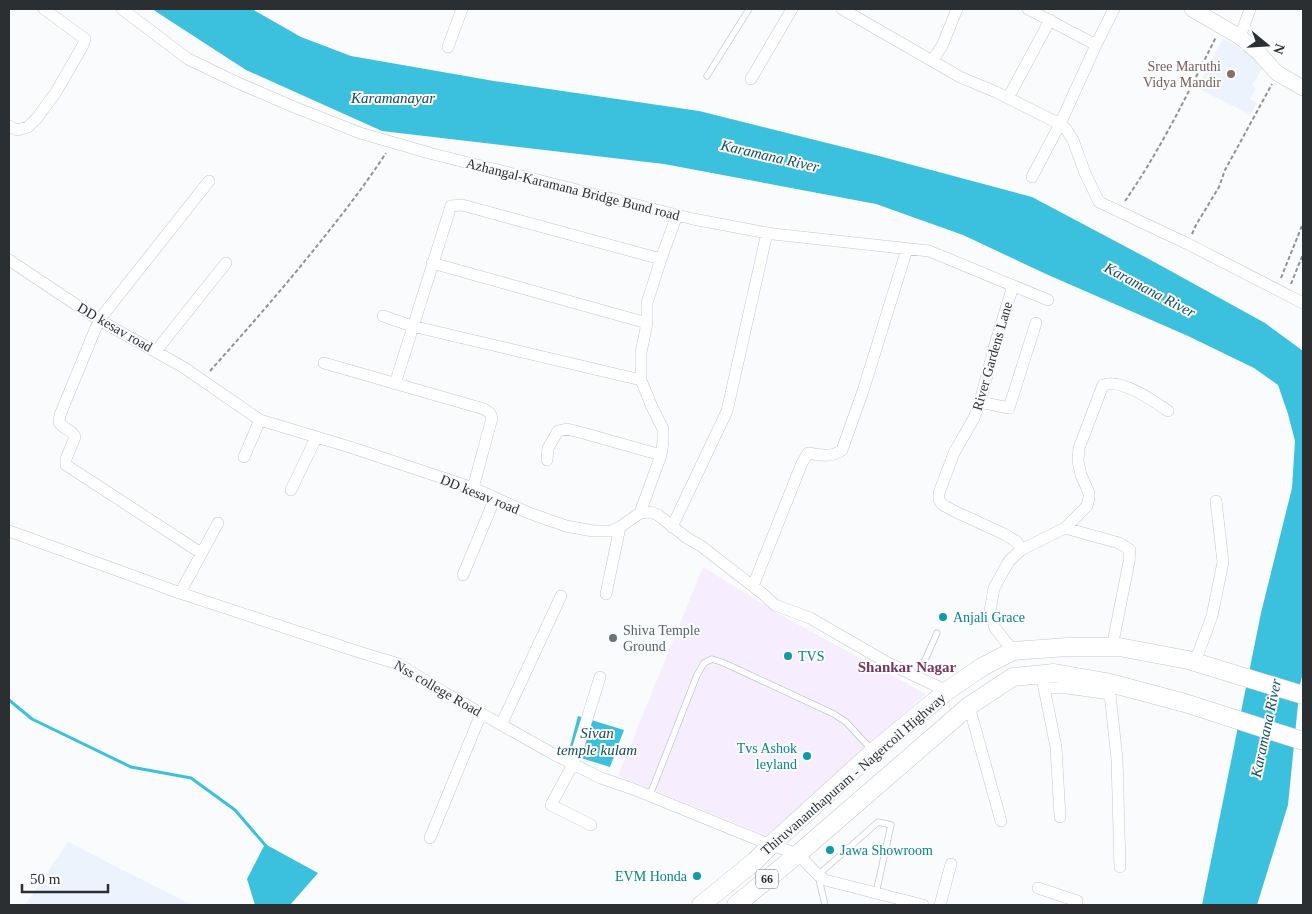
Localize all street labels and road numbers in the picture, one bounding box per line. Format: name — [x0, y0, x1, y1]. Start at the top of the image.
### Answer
street label: Azhangal-Karamana Bridge Bund road — [465, 156, 681, 223]
street label: DD kesav road — [75, 300, 155, 355]
street label: River Gardens Lane — [970, 300, 1015, 412]
street label: DD kesav road — [438, 472, 522, 517]
street label: Nss college Road — [392, 657, 484, 719]
street label: Thiruvananthapuram - Nagercoil Highway — [758, 690, 948, 858]
road number: 66 — [756, 870, 778, 889]

